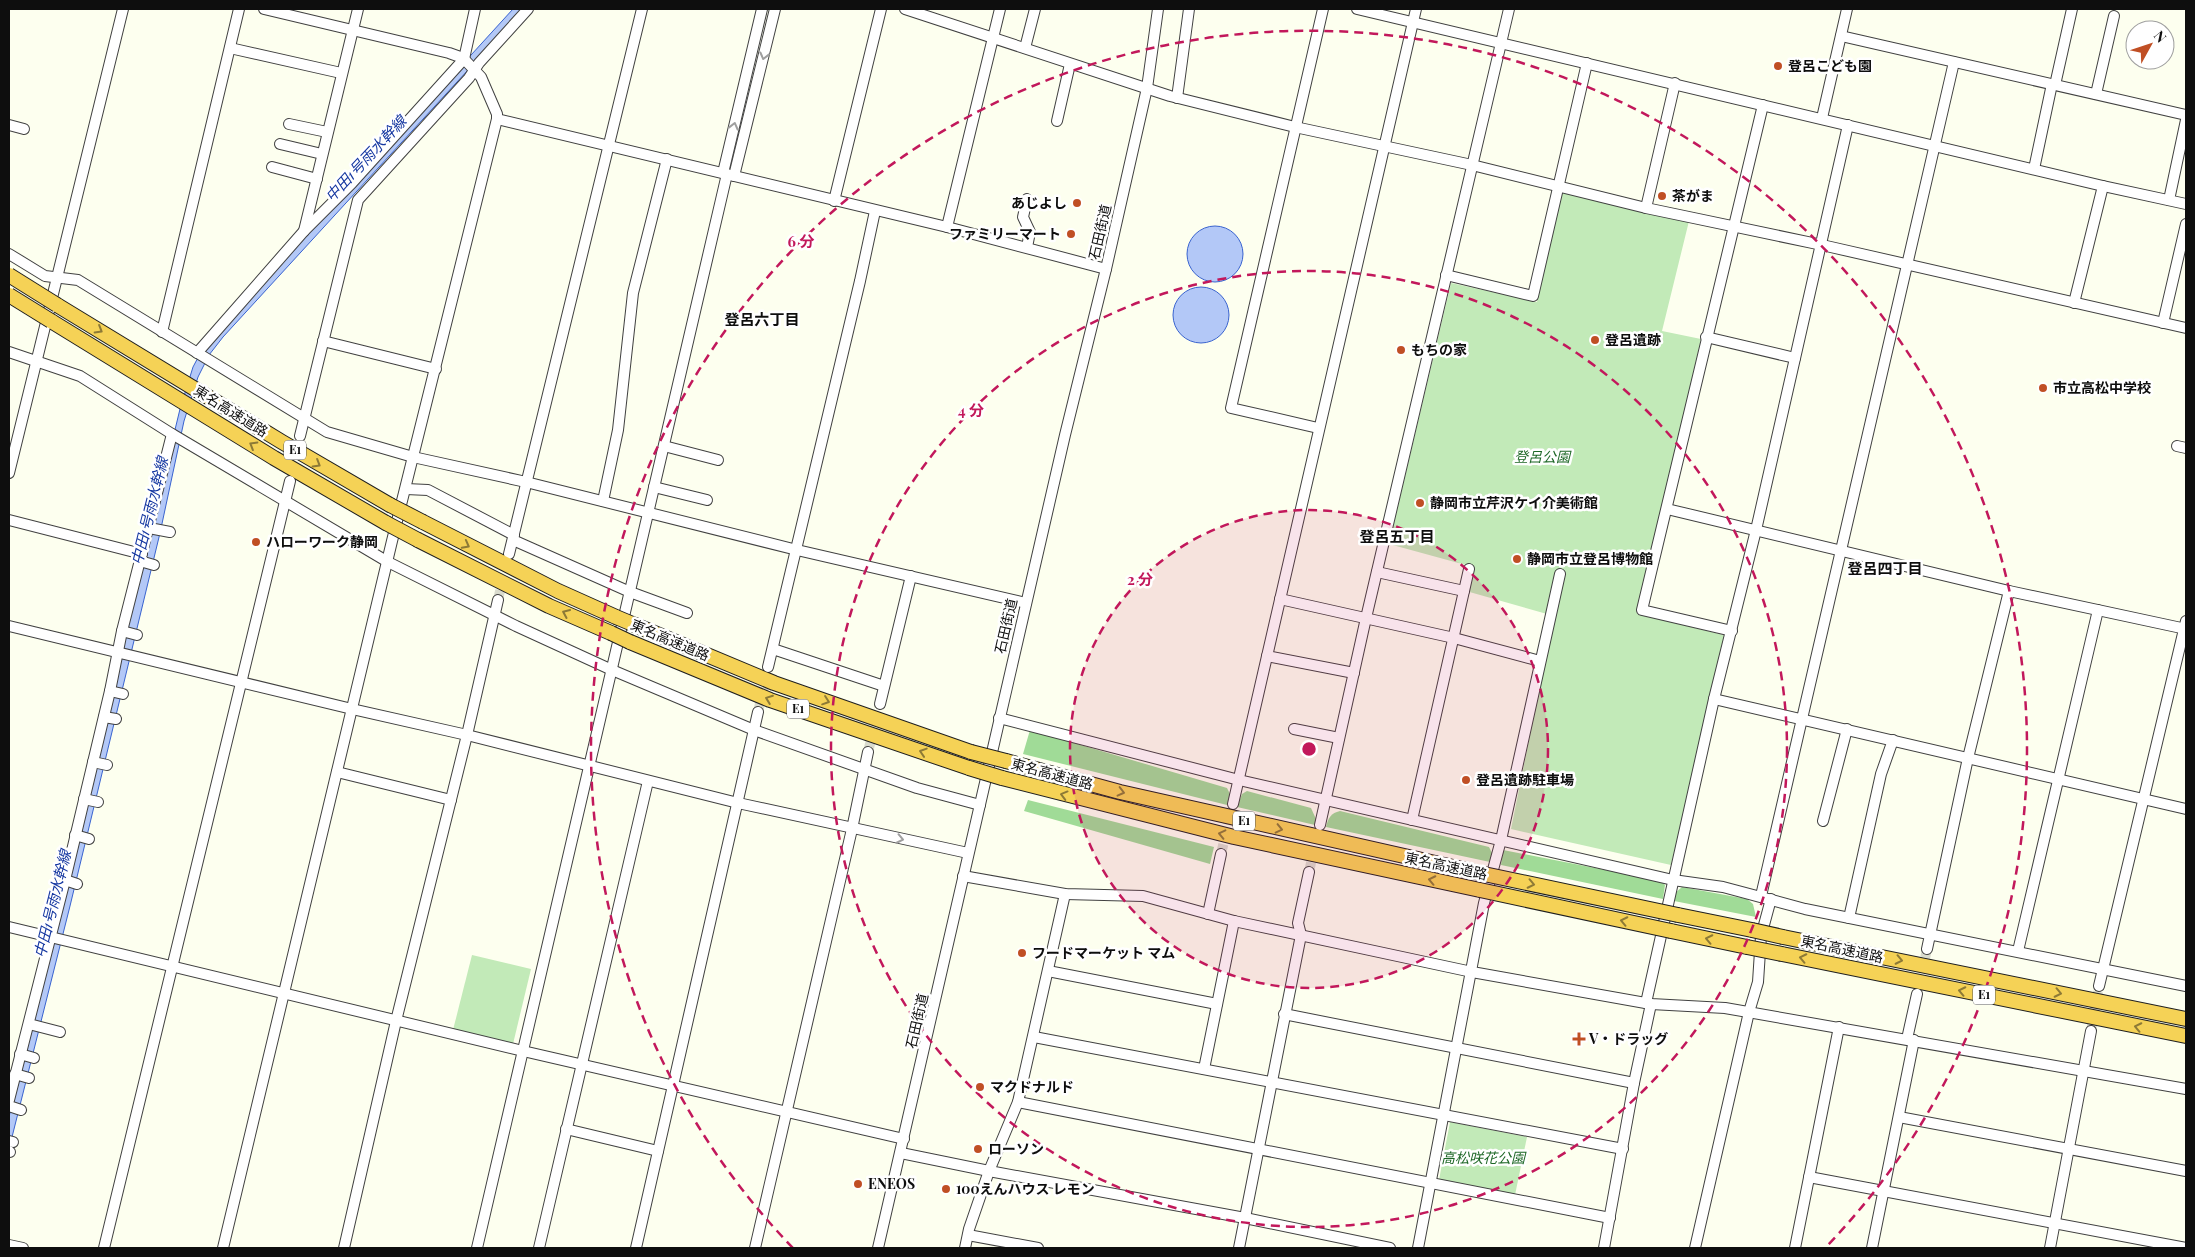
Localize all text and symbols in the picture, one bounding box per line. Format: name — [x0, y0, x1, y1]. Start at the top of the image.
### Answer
north arrow — [2125, 20, 2175, 70]
text: N — [2150, 26, 2171, 46]
one-way arrow — [759, 52, 770, 61]
place label: 登呂こども園 — [1788, 56, 1872, 75]
marker: 登呂こども園 — [1772, 60, 1784, 72]
water label: 中田1号雨水幹線 — [320, 110, 411, 205]
one-way arrow — [728, 121, 739, 130]
place label: 茶がま — [1672, 186, 1714, 205]
marker: 茶がま — [1656, 190, 1668, 202]
place label: あじよし — [1011, 193, 1067, 212]
marker: あじよし — [1071, 197, 1083, 209]
street label: 石田街道 — [1084, 202, 1115, 261]
place label: ファミリーマート — [949, 224, 1061, 243]
marker: ファミリーマート — [1065, 228, 1077, 240]
text: 6 分 — [788, 231, 814, 251]
district label: 登呂六丁目 — [724, 309, 800, 329]
one-way arrow — [94, 324, 103, 334]
place label: 登呂遺跡 — [1605, 330, 1661, 349]
marker: 登呂遺跡 — [1589, 334, 1601, 346]
place label: もちの家 — [1411, 340, 1467, 359]
marker: もちの家 — [1395, 344, 1407, 356]
place label: 市立高松中学校 — [2053, 378, 2151, 397]
street label: 東名高速道路 — [191, 380, 272, 441]
marker: 市立高松中学校 — [2037, 382, 2049, 394]
text: 4 分 — [958, 400, 984, 420]
road number: E1 — [284, 440, 306, 460]
one-way arrow — [250, 442, 259, 452]
park label: 登呂公園 — [1514, 447, 1572, 466]
water label: 中田1号雨水幹線 — [126, 453, 173, 567]
one-way arrow — [312, 457, 321, 467]
place label: 静岡市立芹沢ケイ介美術館 — [1430, 493, 1598, 512]
marker: 静岡市立芹沢ケイ介美術館 — [1414, 497, 1426, 509]
district label: 登呂五丁目 — [1359, 526, 1435, 546]
place label: ハローワーク静岡 — [266, 532, 378, 551]
marker: ハローワーク静岡 — [250, 536, 262, 548]
one-way arrow — [461, 539, 470, 549]
place label: 静岡市立登呂博物館 — [1527, 549, 1653, 568]
marker: 静岡市立登呂博物館 — [1511, 553, 1523, 565]
district label: 登呂四丁目 — [1847, 558, 1923, 578]
text: 2 分 — [1127, 569, 1153, 589]
street label: 石田街道 — [990, 596, 1021, 655]
one-way arrow — [562, 609, 571, 620]
street label: 東名高速道路 — [628, 614, 713, 665]
one-way arrow — [765, 695, 774, 705]
one-way arrow — [822, 696, 830, 706]
road number: E1 — [787, 700, 809, 719]
centre of rings — [1300, 740, 1318, 758]
one-way arrow — [919, 748, 927, 758]
street label: 東名高速道路 — [1009, 753, 1095, 794]
place label: 登呂遺跡駐車場 — [1476, 770, 1574, 789]
marker: 登呂遺跡駐車場 — [1460, 774, 1472, 786]
one-way arrow — [1116, 787, 1124, 797]
one-way arrow — [1060, 790, 1069, 801]
road number: E1 — [1233, 811, 1255, 830]
one-way arrow — [1275, 823, 1283, 834]
one-way arrow — [1218, 829, 1227, 840]
one-way arrow — [895, 833, 904, 844]
water label: 中田1号雨水幹線 — [29, 846, 76, 960]
street label: 東名高速道路 — [1403, 847, 1489, 884]
one-way arrow — [1427, 876, 1436, 886]
one-way arrow — [1527, 878, 1536, 889]
one-way arrow — [1619, 916, 1628, 926]
street label: 東名高速道路 — [1799, 930, 1885, 967]
one-way arrow — [1705, 934, 1714, 944]
place label: フードマーケット マム — [1032, 943, 1175, 962]
marker: フードマーケット マム — [1016, 947, 1028, 959]
one-way arrow — [1799, 953, 1807, 964]
one-way arrow — [1895, 955, 1904, 965]
one-way arrow — [1958, 986, 1967, 996]
road number: E1 — [1973, 986, 1995, 1004]
one-way arrow — [2054, 987, 2063, 998]
street label: 石田街道 — [901, 991, 932, 1050]
one-way arrow — [2134, 1022, 2143, 1032]
place label: V・ドラッグ — [1588, 1029, 1668, 1048]
marker: V・ドラッグ — [1573, 1033, 1585, 1045]
place label: マクドナルド — [990, 1077, 1074, 1096]
marker: マクドナルド — [974, 1081, 986, 1093]
place label: ローソン — [988, 1139, 1044, 1158]
marker: ローソン — [972, 1143, 984, 1155]
park label: 高松咲花公園 — [1441, 1148, 1527, 1167]
place label: ENEOS — [868, 1174, 915, 1193]
marker: ENEOS — [852, 1178, 864, 1190]
place label: 100えんハウス レモン — [956, 1179, 1095, 1198]
marker: 100えんハウス レモン — [940, 1183, 952, 1195]

